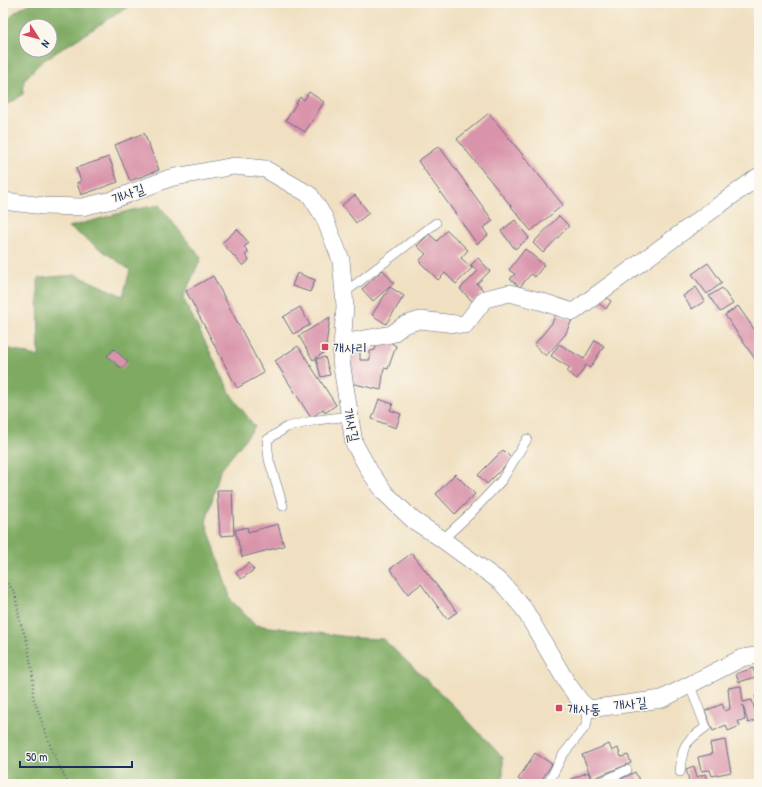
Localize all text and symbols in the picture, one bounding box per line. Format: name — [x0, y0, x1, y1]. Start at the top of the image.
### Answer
north arrow — [18, 18, 58, 58]
text: N — [39, 37, 53, 50]
street label: 개사길 — [109, 178, 148, 208]
place label: 개사리 — [333, 338, 367, 357]
marker: 개사리 — [320, 342, 330, 352]
street label: 개사길 — [339, 406, 365, 444]
street label: 개사길 — [612, 691, 649, 714]
place label: 개사동 — [567, 699, 601, 718]
marker: 개사동 — [554, 703, 564, 713]
scale bar — [20, 743, 132, 769]
text: 50 m — [26, 748, 47, 765]

